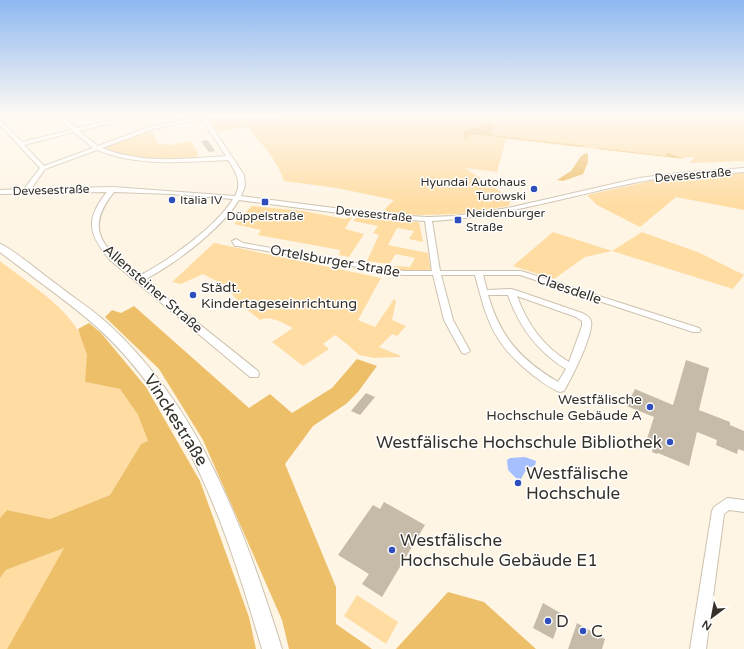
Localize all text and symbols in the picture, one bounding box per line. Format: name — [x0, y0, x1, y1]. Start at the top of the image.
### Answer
street label: Devesestraße — [654, 165, 732, 185]
place label: Hyundai Autohaus Turowski — [421, 175, 526, 203]
street label: Devesestraße — [12, 182, 90, 198]
marker: Hyundai Autohaus Turowski — [529, 184, 539, 194]
place label: Italia IV — [180, 193, 223, 207]
marker: Italia IV — [167, 195, 177, 205]
marker: Düppelstraße — [260, 197, 270, 207]
street label: Devesestraße — [335, 203, 413, 225]
place label: Neidenburger Straße — [466, 206, 546, 234]
place label: Düppelstraße — [227, 209, 304, 223]
marker: Neidenburger Straße — [453, 215, 463, 225]
street label: Allensteiner Straße — [100, 241, 206, 337]
street label: Ortelsburger Straße — [269, 241, 401, 281]
street label: Claesdelle — [534, 270, 604, 308]
place label: Städt. Kindertageseinrichtung — [201, 279, 357, 312]
marker: Städt. Kindertageseinrichtung — [188, 290, 198, 300]
street label: Vinckestraße — [139, 370, 213, 470]
place label: Westfälische Hochschule Gebäude A — [486, 391, 642, 424]
marker: Westfälische Hochschule Gebäude A — [645, 402, 655, 412]
place label: Westfälische Hochschule Bibliothek — [376, 432, 662, 453]
marker: Westfälische Hochschule Bibliothek — [665, 437, 675, 447]
place label: Westfälische Hochschule — [526, 463, 628, 504]
marker: Westfälische Hochschule — [513, 478, 523, 488]
place label: Westfälische Hochschule Gebäude E1 — [400, 530, 598, 571]
marker: Westfälische Hochschule Gebäude E1 — [387, 545, 397, 555]
north arrow — [692, 597, 732, 637]
place label: D — [556, 611, 569, 632]
marker: D — [543, 616, 553, 626]
text: N — [700, 617, 714, 633]
place label: C — [591, 621, 603, 642]
marker: C — [578, 626, 588, 636]

